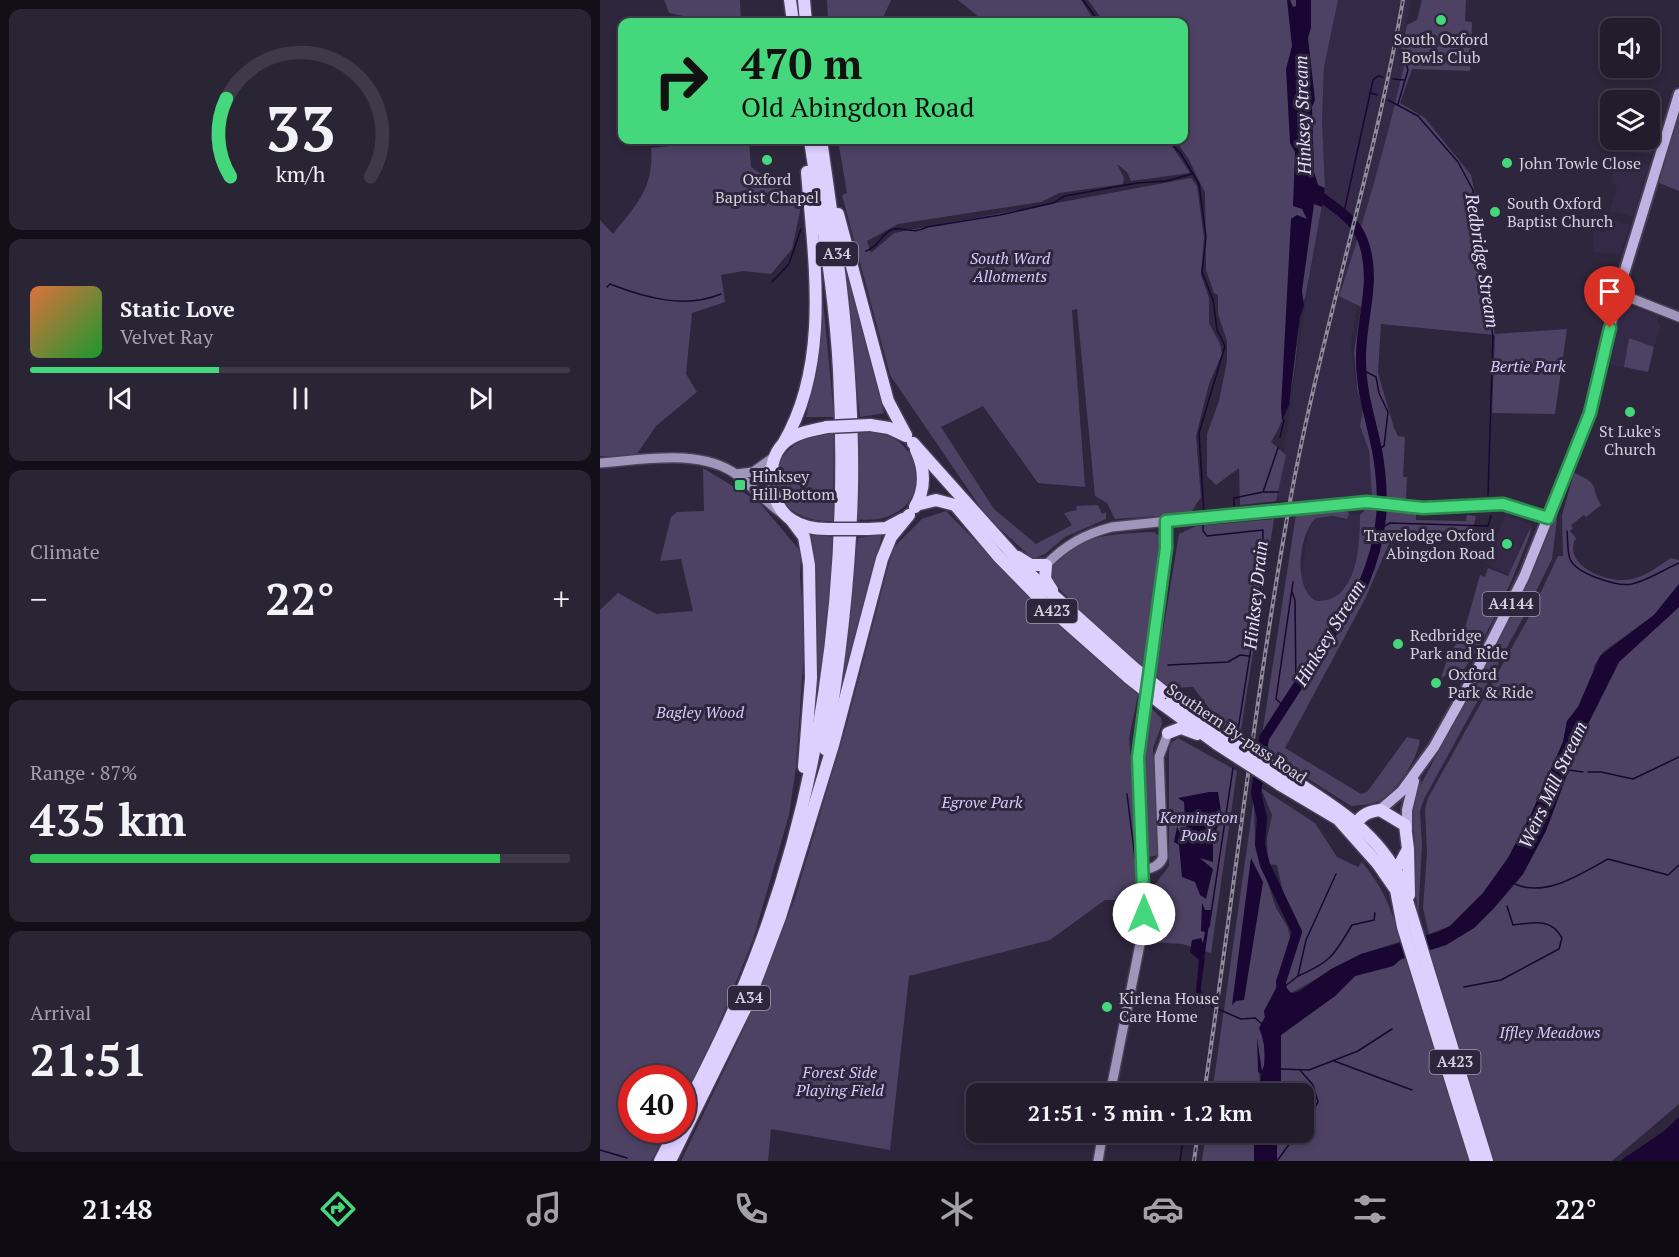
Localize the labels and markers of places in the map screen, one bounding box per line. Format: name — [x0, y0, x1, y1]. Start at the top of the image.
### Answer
marker: South Oxford Bowls Club — [1434, 13, 1448, 27]
place label: South Oxford Bowls Club — [1394, 28, 1488, 68]
place label: John Towle Close — [1519, 152, 1641, 174]
marker: Oxford Baptist Chapel — [760, 153, 774, 167]
marker: John Towle Close — [1500, 156, 1514, 170]
place label: Oxford Baptist Chapel — [715, 168, 819, 208]
place label: South Oxford Baptist Church — [1507, 192, 1614, 232]
marker: South Oxford Baptist Church — [1488, 205, 1502, 219]
pin — [1584, 266, 1635, 328]
marker: St Luke's Church — [1623, 405, 1637, 419]
place label: St Luke's Church — [1599, 420, 1661, 460]
place label: Hinksey Hill Bottom — [752, 465, 835, 505]
marker: Hinksey Hill Bottom — [733, 478, 747, 492]
place label: Travelodge Oxford Abingdon Road — [1364, 524, 1495, 564]
marker: Travelodge Oxford Abingdon Road — [1500, 537, 1514, 551]
place label: Redbridge Park and Ride — [1410, 624, 1508, 664]
marker: Redbridge Park and Ride — [1391, 637, 1405, 651]
place label: Oxford Park & Ride — [1448, 663, 1534, 703]
marker: Oxford Park & Ride — [1429, 676, 1443, 690]
place label: Kirlena House Care Home — [1119, 987, 1219, 1027]
marker: Kirlena House Care Home — [1100, 1000, 1114, 1014]

